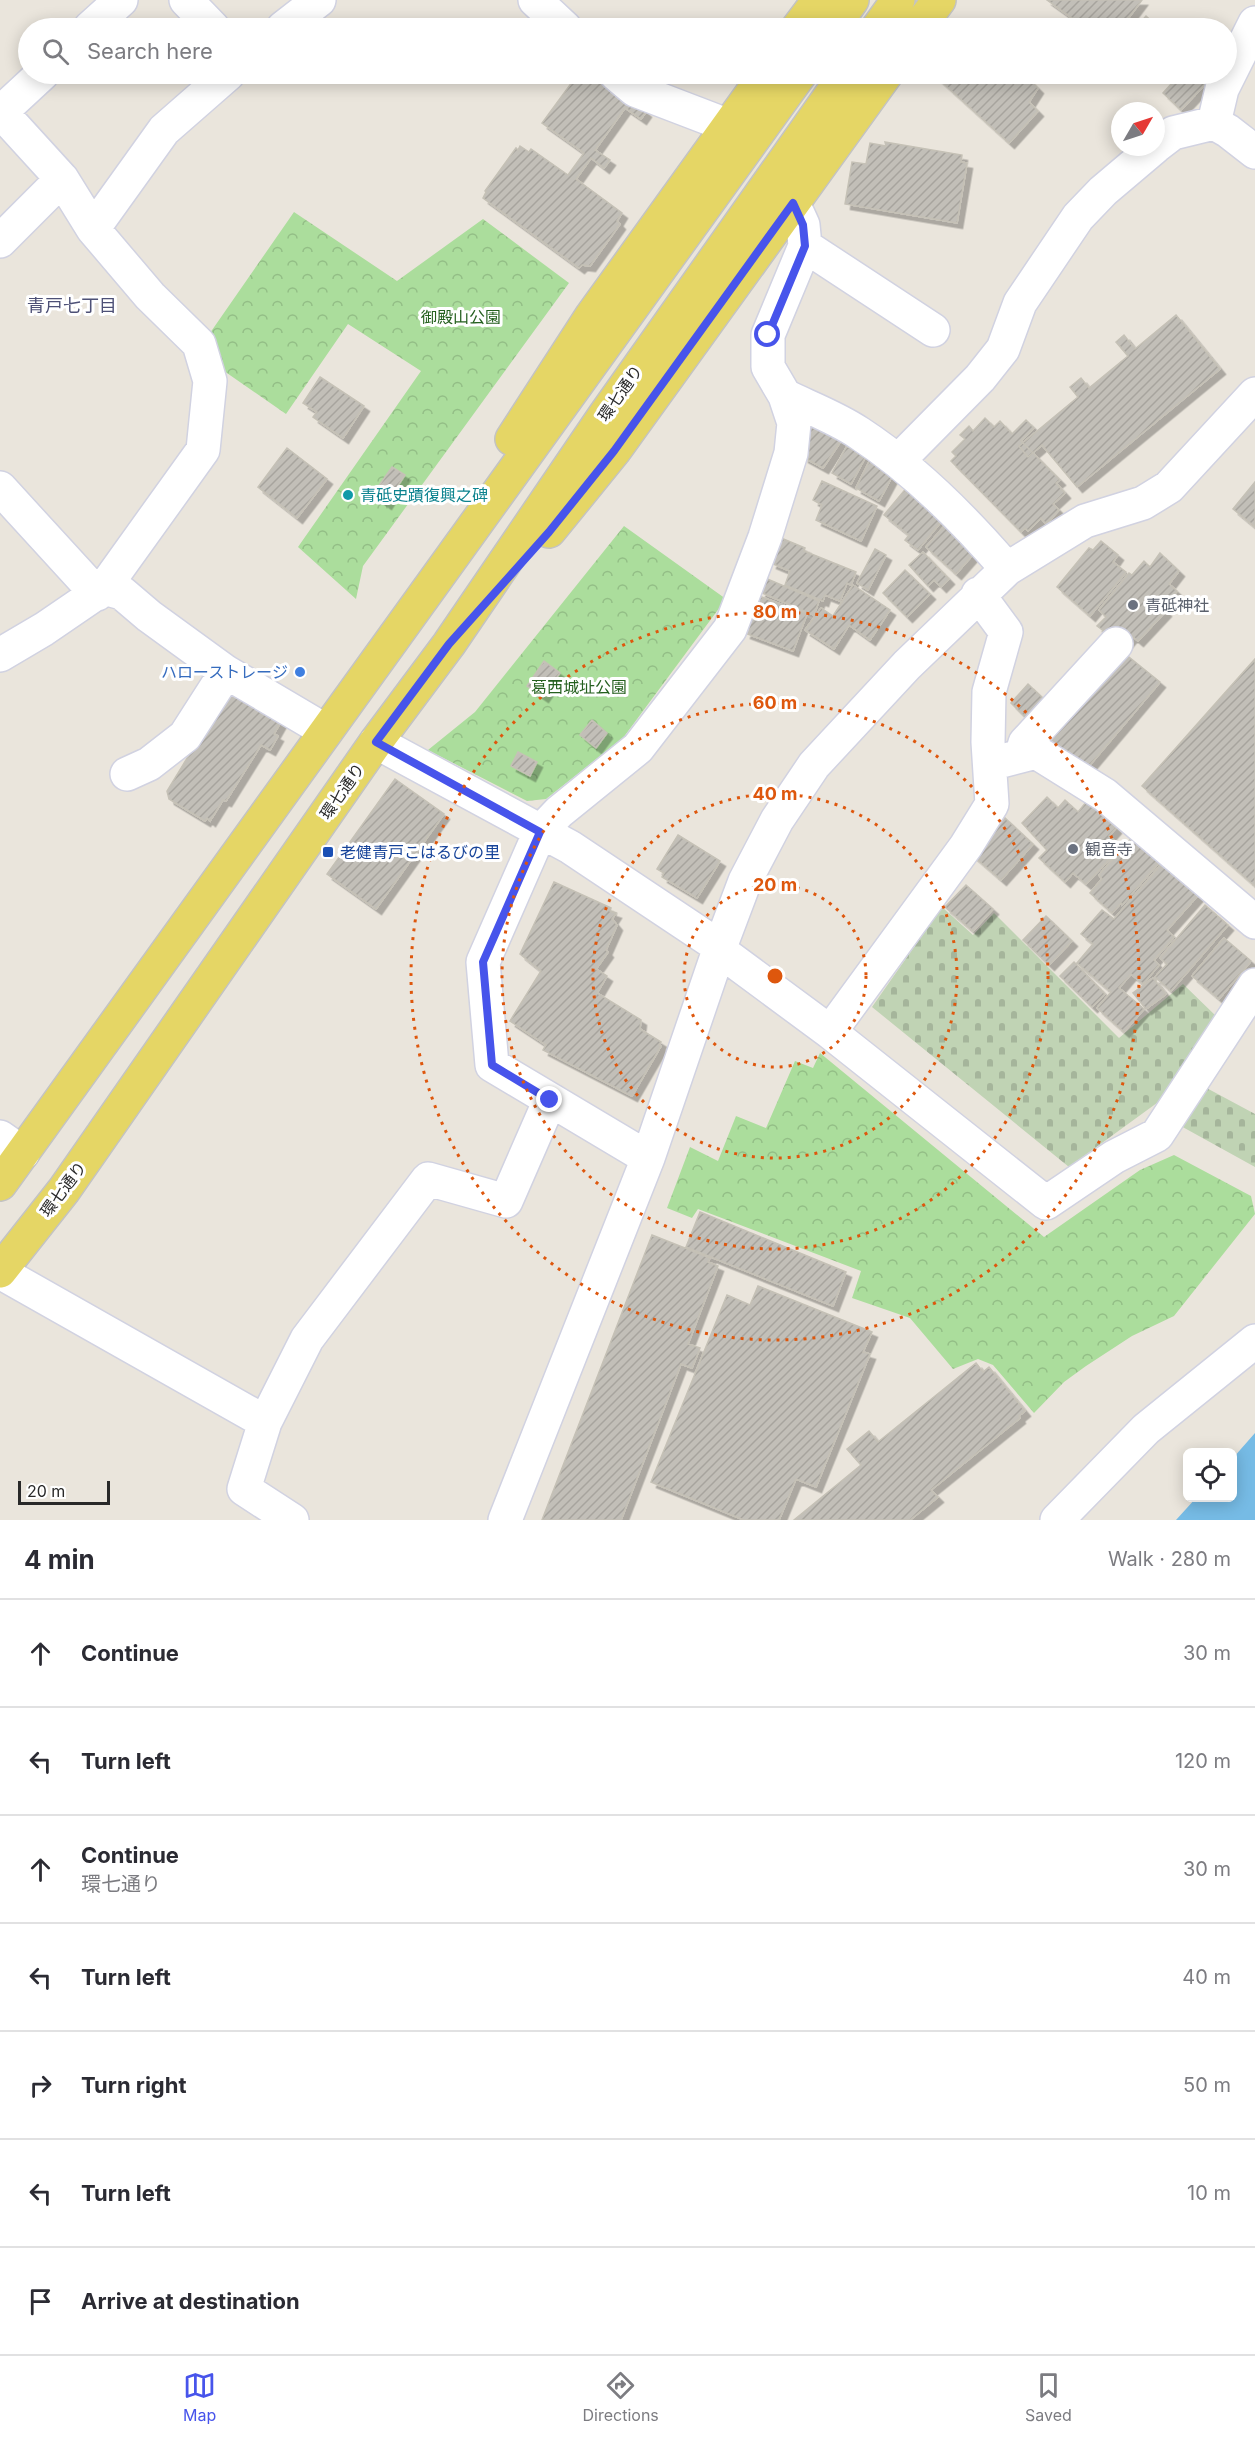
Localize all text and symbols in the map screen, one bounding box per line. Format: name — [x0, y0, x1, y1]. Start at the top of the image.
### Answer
search box — [18, 18, 1237, 84]
icon: search — [39, 35, 72, 68]
text: Search here — [87, 38, 213, 64]
north arrow — [1111, 102, 1165, 156]
district label: 青戸七丁目 — [27, 295, 117, 316]
park label: 御殿山公園 — [421, 307, 501, 327]
route start — [754, 321, 780, 347]
street label: 環七通り — [593, 361, 647, 425]
place label: 青砥史蹟復興之碑 — [360, 485, 488, 505]
marker: 青砥史蹟復興之碑 — [341, 488, 355, 502]
place label: 青砥神社 — [1145, 595, 1209, 615]
marker: 青砥神社 — [1126, 598, 1140, 612]
text: 80 m — [753, 601, 797, 622]
place label: ハローストレージ — [161, 662, 288, 682]
marker: ハローストレージ — [293, 665, 307, 679]
park label: 葛西城址公園 — [531, 677, 627, 697]
text: 60 m — [753, 692, 797, 713]
street label: 環七通り — [315, 759, 369, 823]
text: 40 m — [753, 783, 798, 804]
place label: 観音寺 — [1085, 839, 1133, 859]
place label: 老健青戸こはるびの里 — [340, 842, 500, 862]
marker: 観音寺 — [1066, 842, 1080, 856]
marker: 老健青戸こはるびの里 — [321, 845, 335, 859]
text: 20 m — [753, 874, 797, 895]
centre of rings — [765, 966, 785, 986]
route end — [536, 1086, 562, 1112]
street label: 環七通り — [36, 1157, 90, 1221]
map controls — [1183, 1448, 1237, 1502]
button: locate — [1183, 1448, 1237, 1502]
scale bar — [18, 1478, 110, 1506]
text: 20 m — [27, 1481, 65, 1501]
text: 4 min — [24, 1544, 95, 1575]
text: Walk · 280 m — [1108, 1547, 1231, 1571]
icon: ahead — [24, 1637, 57, 1670]
text: Continue — [81, 1640, 179, 1666]
text: 30 m — [1183, 1641, 1231, 1665]
icon: left — [24, 1745, 57, 1778]
text: Turn left — [81, 1748, 171, 1774]
text: 120 m — [1175, 1749, 1231, 1773]
text: Continue — [81, 1842, 179, 1868]
icon: ahead — [24, 1853, 57, 1886]
text: 30 m — [1183, 1857, 1231, 1881]
text: 環七通り — [81, 1872, 161, 1896]
icon: left — [24, 1961, 57, 1994]
text: Turn left — [81, 1964, 171, 1990]
text: 40 m — [1182, 1965, 1231, 1989]
icon: right — [24, 2069, 57, 2102]
text: Turn right — [81, 2072, 187, 2098]
text: 50 m — [1183, 2073, 1231, 2097]
icon: left — [24, 2177, 57, 2210]
text: Turn left — [81, 2180, 171, 2206]
text: 10 m — [1187, 2181, 1231, 2205]
icon: arrive — [24, 2285, 57, 2318]
text: Arrive at destination — [81, 2288, 300, 2314]
tab: Map — [183, 2369, 216, 2425]
tab: Directions — [583, 2369, 659, 2425]
tab: Saved — [1025, 2369, 1072, 2425]

